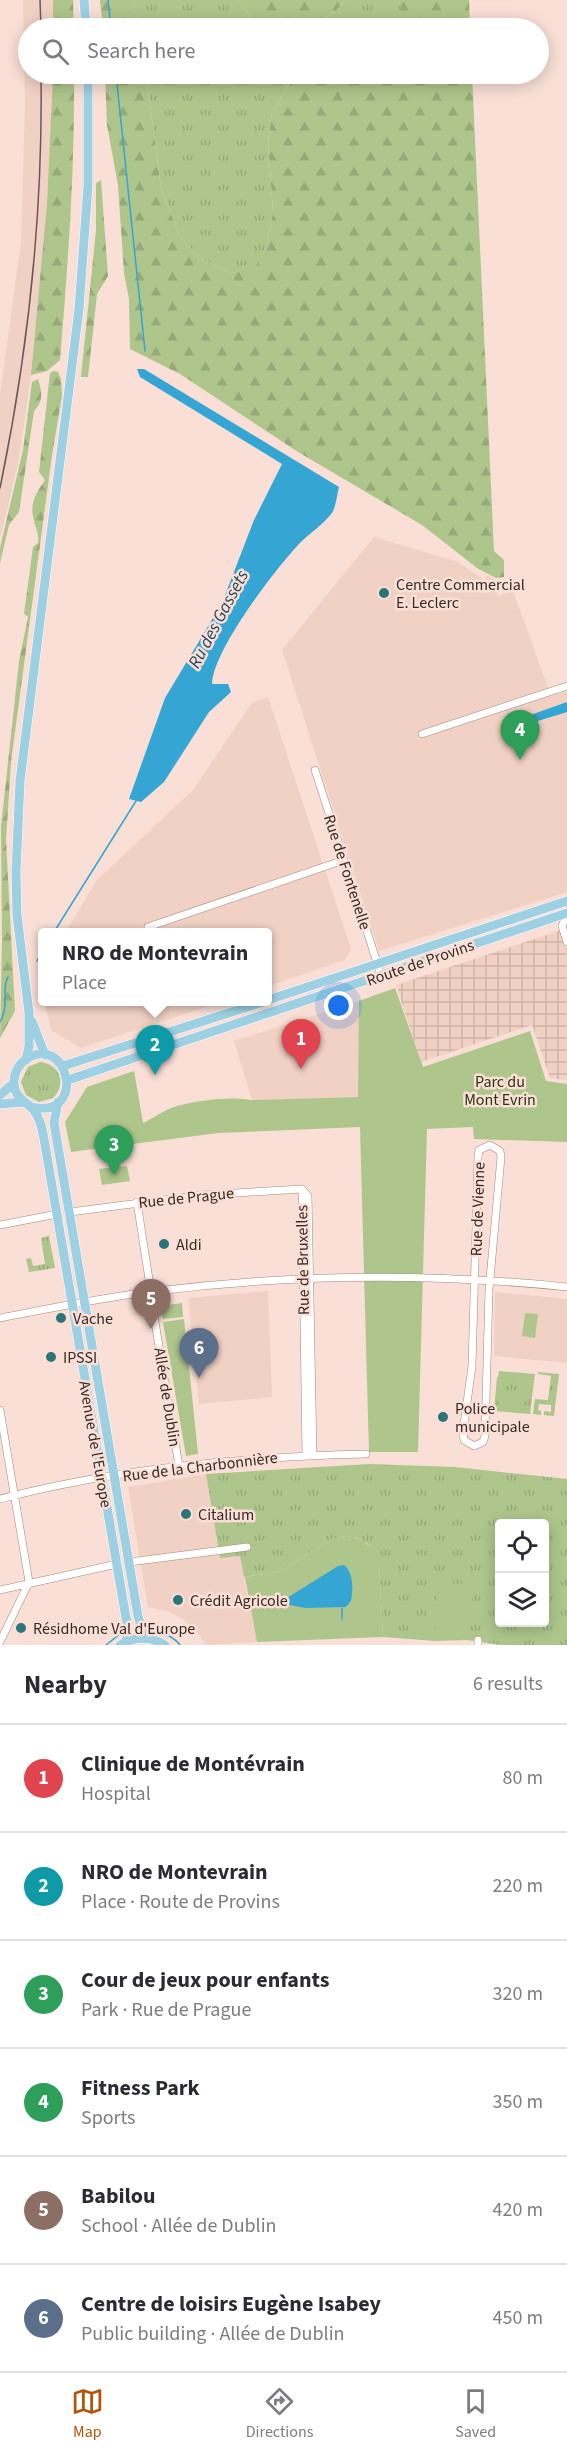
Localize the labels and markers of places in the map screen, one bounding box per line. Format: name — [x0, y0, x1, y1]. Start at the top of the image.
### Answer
place label: Centre Commercial E. Leclerc — [396, 574, 525, 614]
marker: Centre Commercial E. Leclerc — [377, 586, 391, 600]
pin: 4 — [500, 710, 540, 760]
pin: 1 — [282, 1020, 320, 1069]
pin: 2 — [136, 1026, 174, 1075]
pin: 3 — [94, 1126, 134, 1175]
place label: Aldi — [176, 1234, 202, 1256]
marker: Aldi — [157, 1237, 171, 1251]
pin: 5 — [132, 1280, 170, 1329]
place label: Vache — [73, 1308, 113, 1330]
marker: Vache — [54, 1311, 68, 1325]
pin: 6 — [180, 1328, 218, 1378]
place label: IPSSI — [63, 1347, 97, 1369]
marker: IPSSI — [44, 1350, 58, 1364]
place label: Police municipale — [455, 1398, 530, 1438]
marker: Police municipale — [436, 1410, 450, 1424]
place label: Citalium — [198, 1504, 254, 1526]
marker: Citalium — [179, 1507, 193, 1521]
place label: Crédit Agricole — [190, 1590, 288, 1612]
marker: Crédit Agricole — [171, 1593, 185, 1607]
place label: Résidhome Val d'Europe — [33, 1618, 195, 1640]
marker: Résidhome Val d'Europe — [14, 1621, 28, 1635]

